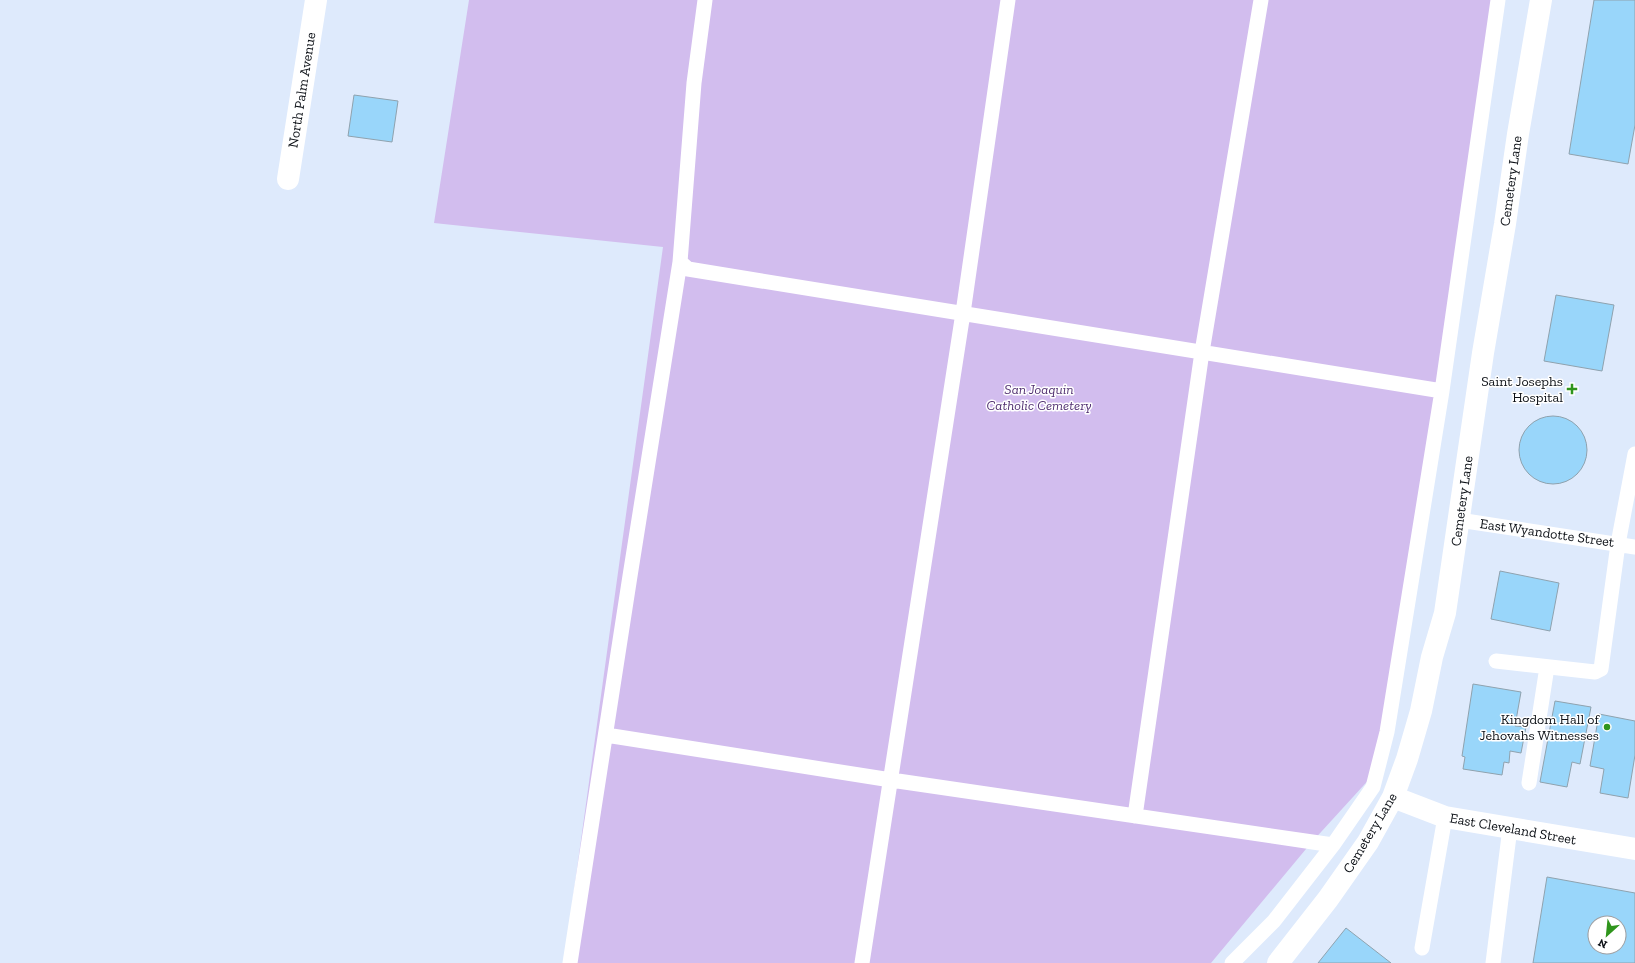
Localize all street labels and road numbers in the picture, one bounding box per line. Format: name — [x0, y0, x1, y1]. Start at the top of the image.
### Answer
street label: North Palm Avenue — [284, 31, 320, 149]
street label: Cemetery Lane — [1496, 134, 1526, 227]
street label: Cemetery Lane — [1447, 454, 1477, 547]
street label: East Wyandotte Street — [1479, 515, 1616, 551]
street label: Cemetery Lane — [1339, 789, 1401, 876]
street label: East Cleveland Street — [1448, 809, 1578, 849]

